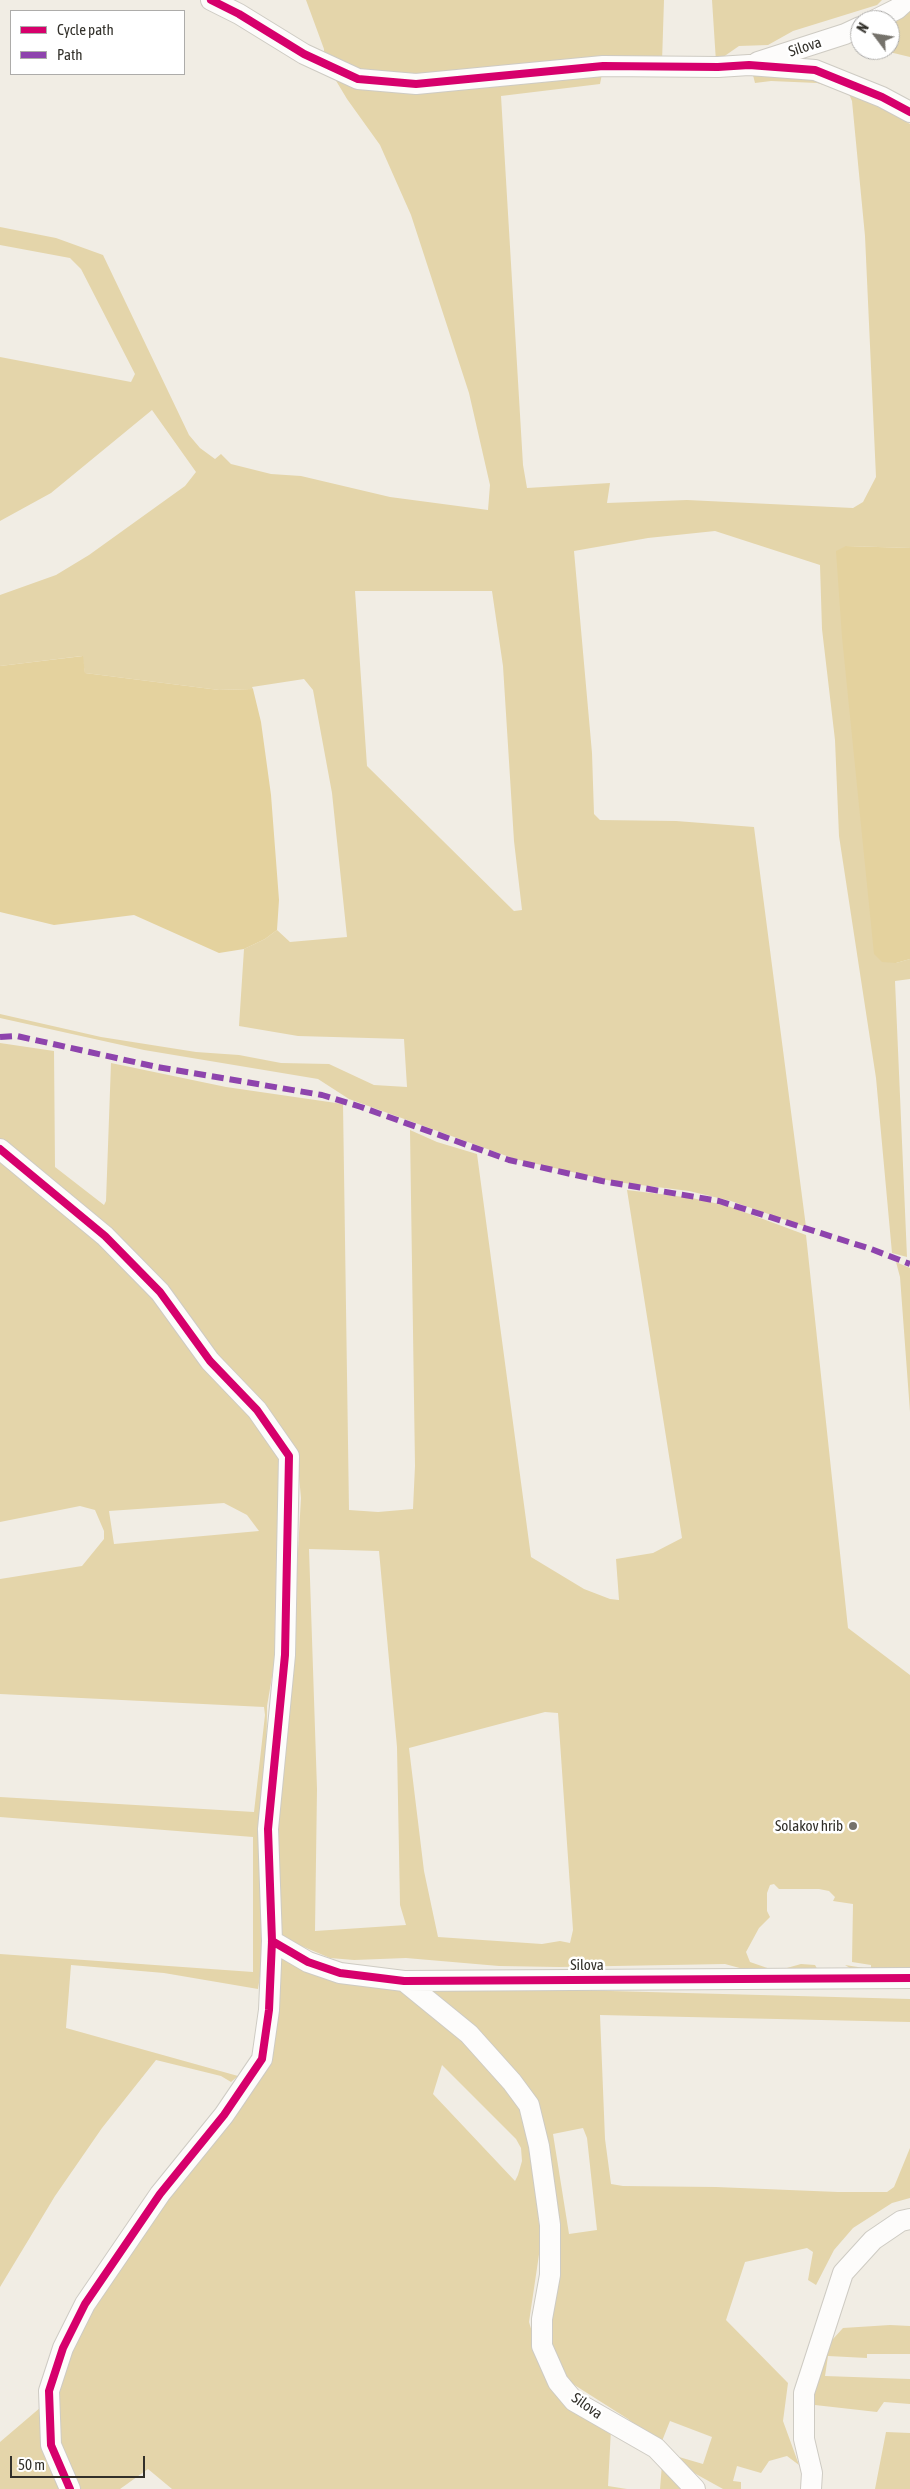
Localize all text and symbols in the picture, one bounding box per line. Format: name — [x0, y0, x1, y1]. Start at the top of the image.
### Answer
legend — [10, 10, 185, 75]
north arrow — [850, 10, 900, 60]
text: N — [854, 20, 872, 35]
text: Cycle path — [57, 21, 114, 38]
street label: Silova — [786, 33, 824, 61]
text: Path — [57, 46, 83, 63]
place label: Solakov hrib — [775, 1817, 843, 1835]
marker: Solakov hrib — [847, 1820, 859, 1832]
street label: Silova — [570, 1956, 604, 1974]
street label: Silova — [568, 2389, 606, 2423]
scale bar — [12, 2446, 148, 2478]
text: 50 m — [18, 2456, 45, 2473]

